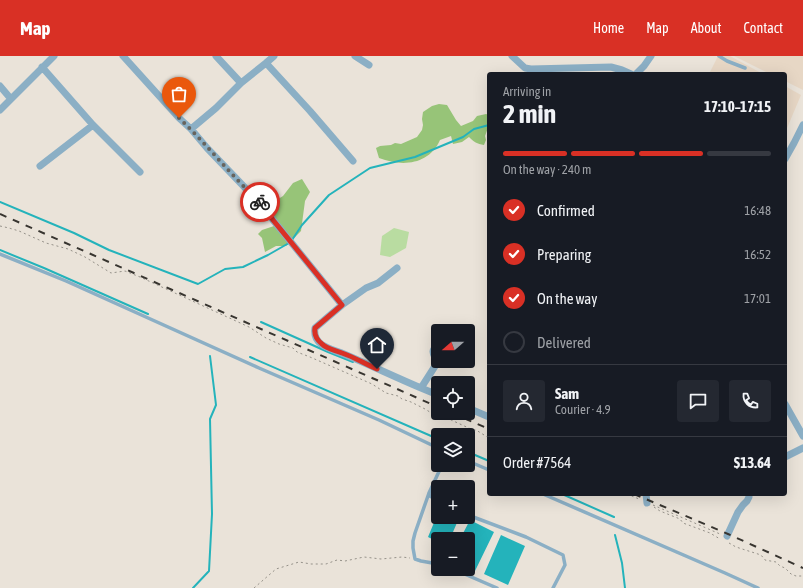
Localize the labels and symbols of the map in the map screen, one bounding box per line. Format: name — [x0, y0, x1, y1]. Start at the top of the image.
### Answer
pin — [162, 77, 196, 118]
courier — [240, 182, 280, 222]
north arrow — [431, 324, 475, 368]
pin — [360, 328, 394, 369]

